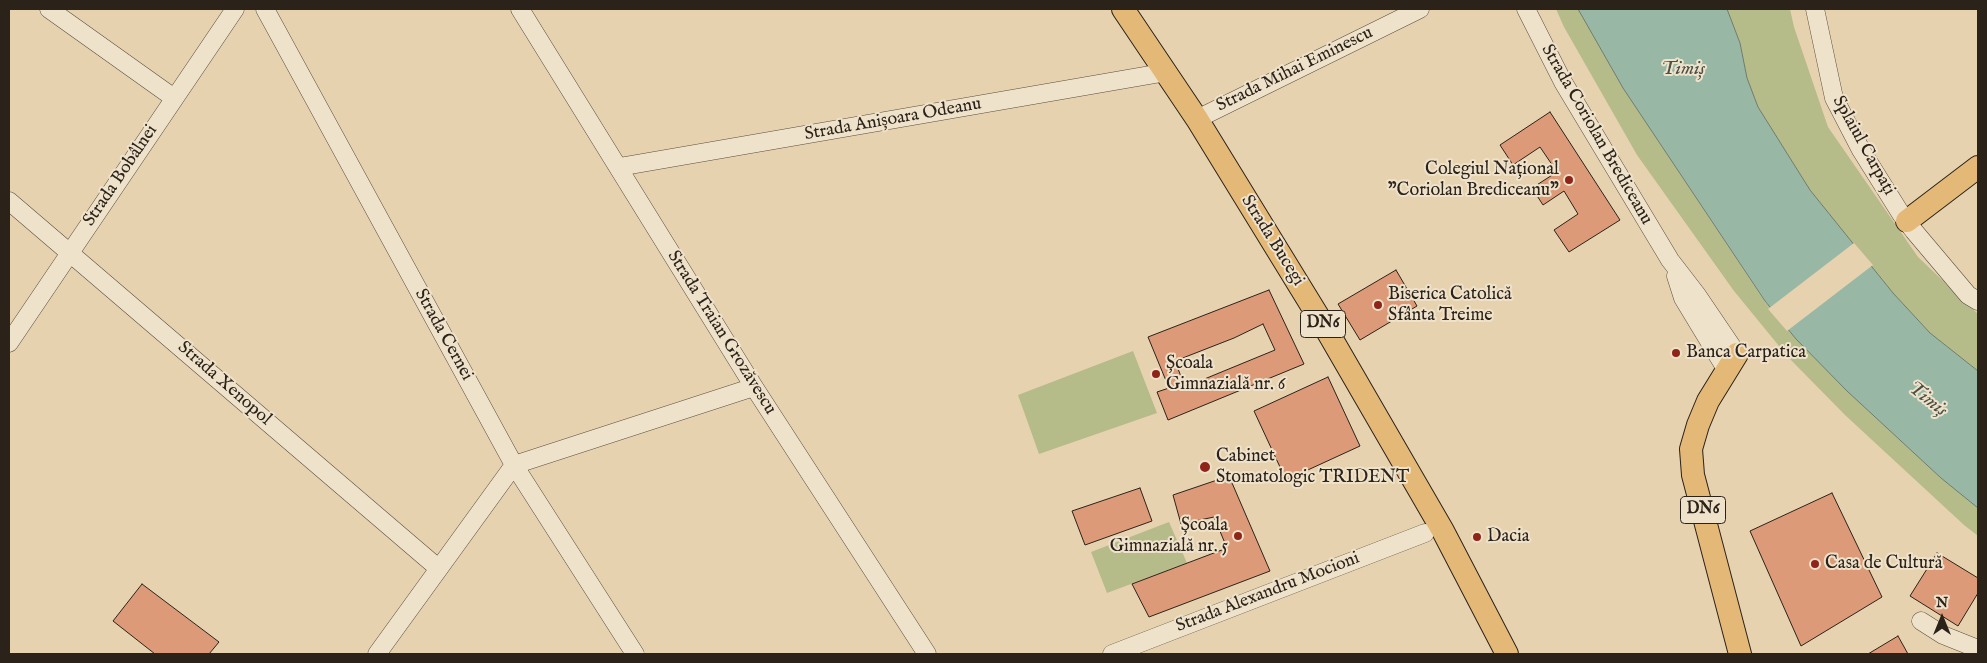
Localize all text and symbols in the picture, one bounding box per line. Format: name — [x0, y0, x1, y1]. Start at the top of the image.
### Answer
street label: Strada Mihai Eminescu — [1213, 23, 1377, 117]
street label: Strada Coriolan Brediceanu — [1536, 41, 1656, 229]
water label: Timiș — [1661, 59, 1705, 81]
street label: Splaiul Carpați — [1827, 93, 1899, 199]
street label: Strada Anișoara Odeanu — [803, 94, 983, 146]
street label: Strada Bobâlnei — [79, 121, 163, 231]
place label: Colegiul Național "Coriolan Brediceanu" — [1388, 159, 1559, 202]
marker: Colegiul Național "Coriolan Brediceanu" — [1563, 174, 1575, 186]
street label: Strada Bucegi — [1236, 192, 1308, 290]
street label: Strada Traian Grozăvescu — [662, 247, 780, 419]
place label: Biserica Catolică Sfânta Treime — [1388, 284, 1512, 326]
street label: Strada Cernei — [409, 285, 477, 385]
marker: Biserica Catolică Sfânta Treime — [1372, 299, 1384, 311]
road number: DN6 — [1300, 310, 1346, 338]
street label: Strada Xenopol — [173, 337, 275, 431]
place label: Banca Carpatica — [1686, 342, 1806, 364]
marker: Banca Carpatica — [1670, 347, 1682, 359]
place label: Școala Gimnazială nr. 6 — [1166, 353, 1285, 396]
marker: Școala Gimnazială nr. 6 — [1150, 368, 1162, 380]
water label: Timiș — [1903, 378, 1951, 422]
place label: Cabinet Stomatologic TRIDENT — [1216, 446, 1409, 488]
marker: Cabinet Stomatologic TRIDENT — [1198, 460, 1212, 474]
road number: DN6 — [1680, 496, 1726, 524]
place label: Școala Gimnazială nr. 5 — [1110, 515, 1228, 558]
place label: Dacia — [1487, 526, 1530, 548]
marker: Școala Gimnazială nr. 5 — [1232, 530, 1244, 542]
marker: Dacia — [1471, 531, 1483, 543]
street label: Strada Alexandru Mocioni — [1173, 548, 1363, 638]
place label: Casa de Cultură — [1825, 553, 1943, 575]
marker: Casa de Cultură — [1809, 558, 1821, 570]
north arrow — [1917, 593, 1967, 643]
text: N — [1936, 594, 1948, 612]

